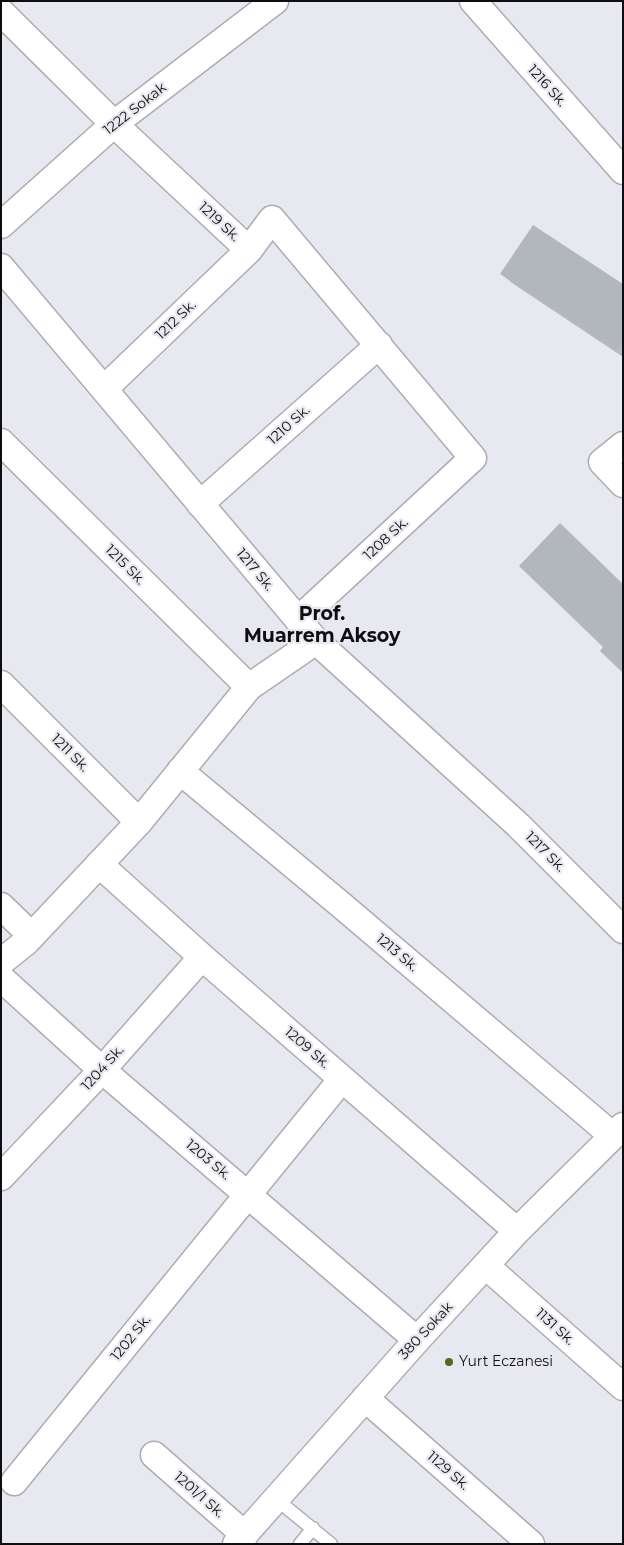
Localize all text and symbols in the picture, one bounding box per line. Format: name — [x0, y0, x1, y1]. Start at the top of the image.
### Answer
street label: 1216 Sk. — [524, 62, 570, 110]
street label: 1222 Sokak — [100, 79, 170, 139]
street label: 1219 Sk. — [195, 199, 243, 245]
street label: 1212 Sk. — [152, 297, 200, 343]
street label: 1210 Sk. — [264, 402, 314, 448]
street label: 1208 Sk. — [360, 514, 412, 564]
street label: 1215 Sk. — [101, 541, 149, 589]
street label: 1217 Sk. — [232, 545, 278, 595]
district label: Prof. Muarrem Aksoy — [244, 603, 400, 647]
street label: 1211 Sk. — [47, 730, 93, 776]
street label: 1217 Sk. — [521, 828, 569, 876]
street label: 1213 Sk. — [373, 931, 421, 975]
street label: 1209 Sk. — [281, 1024, 333, 1072]
street label: 1204 Sk. — [78, 1042, 128, 1094]
street label: 1203 Sk. — [182, 1136, 234, 1184]
street label: 380 Sokak — [395, 1299, 457, 1363]
street label: 1131 Sk. — [532, 1305, 578, 1349]
street label: 1202 Sk. — [107, 1312, 155, 1364]
place label: Yurt Eczanesi — [459, 1354, 553, 1370]
marker: Yurt Eczanesi — [443, 1356, 455, 1368]
street label: 1129 Sk. — [423, 1448, 473, 1494]
street label: 1201/1 Sk. — [170, 1469, 228, 1521]

